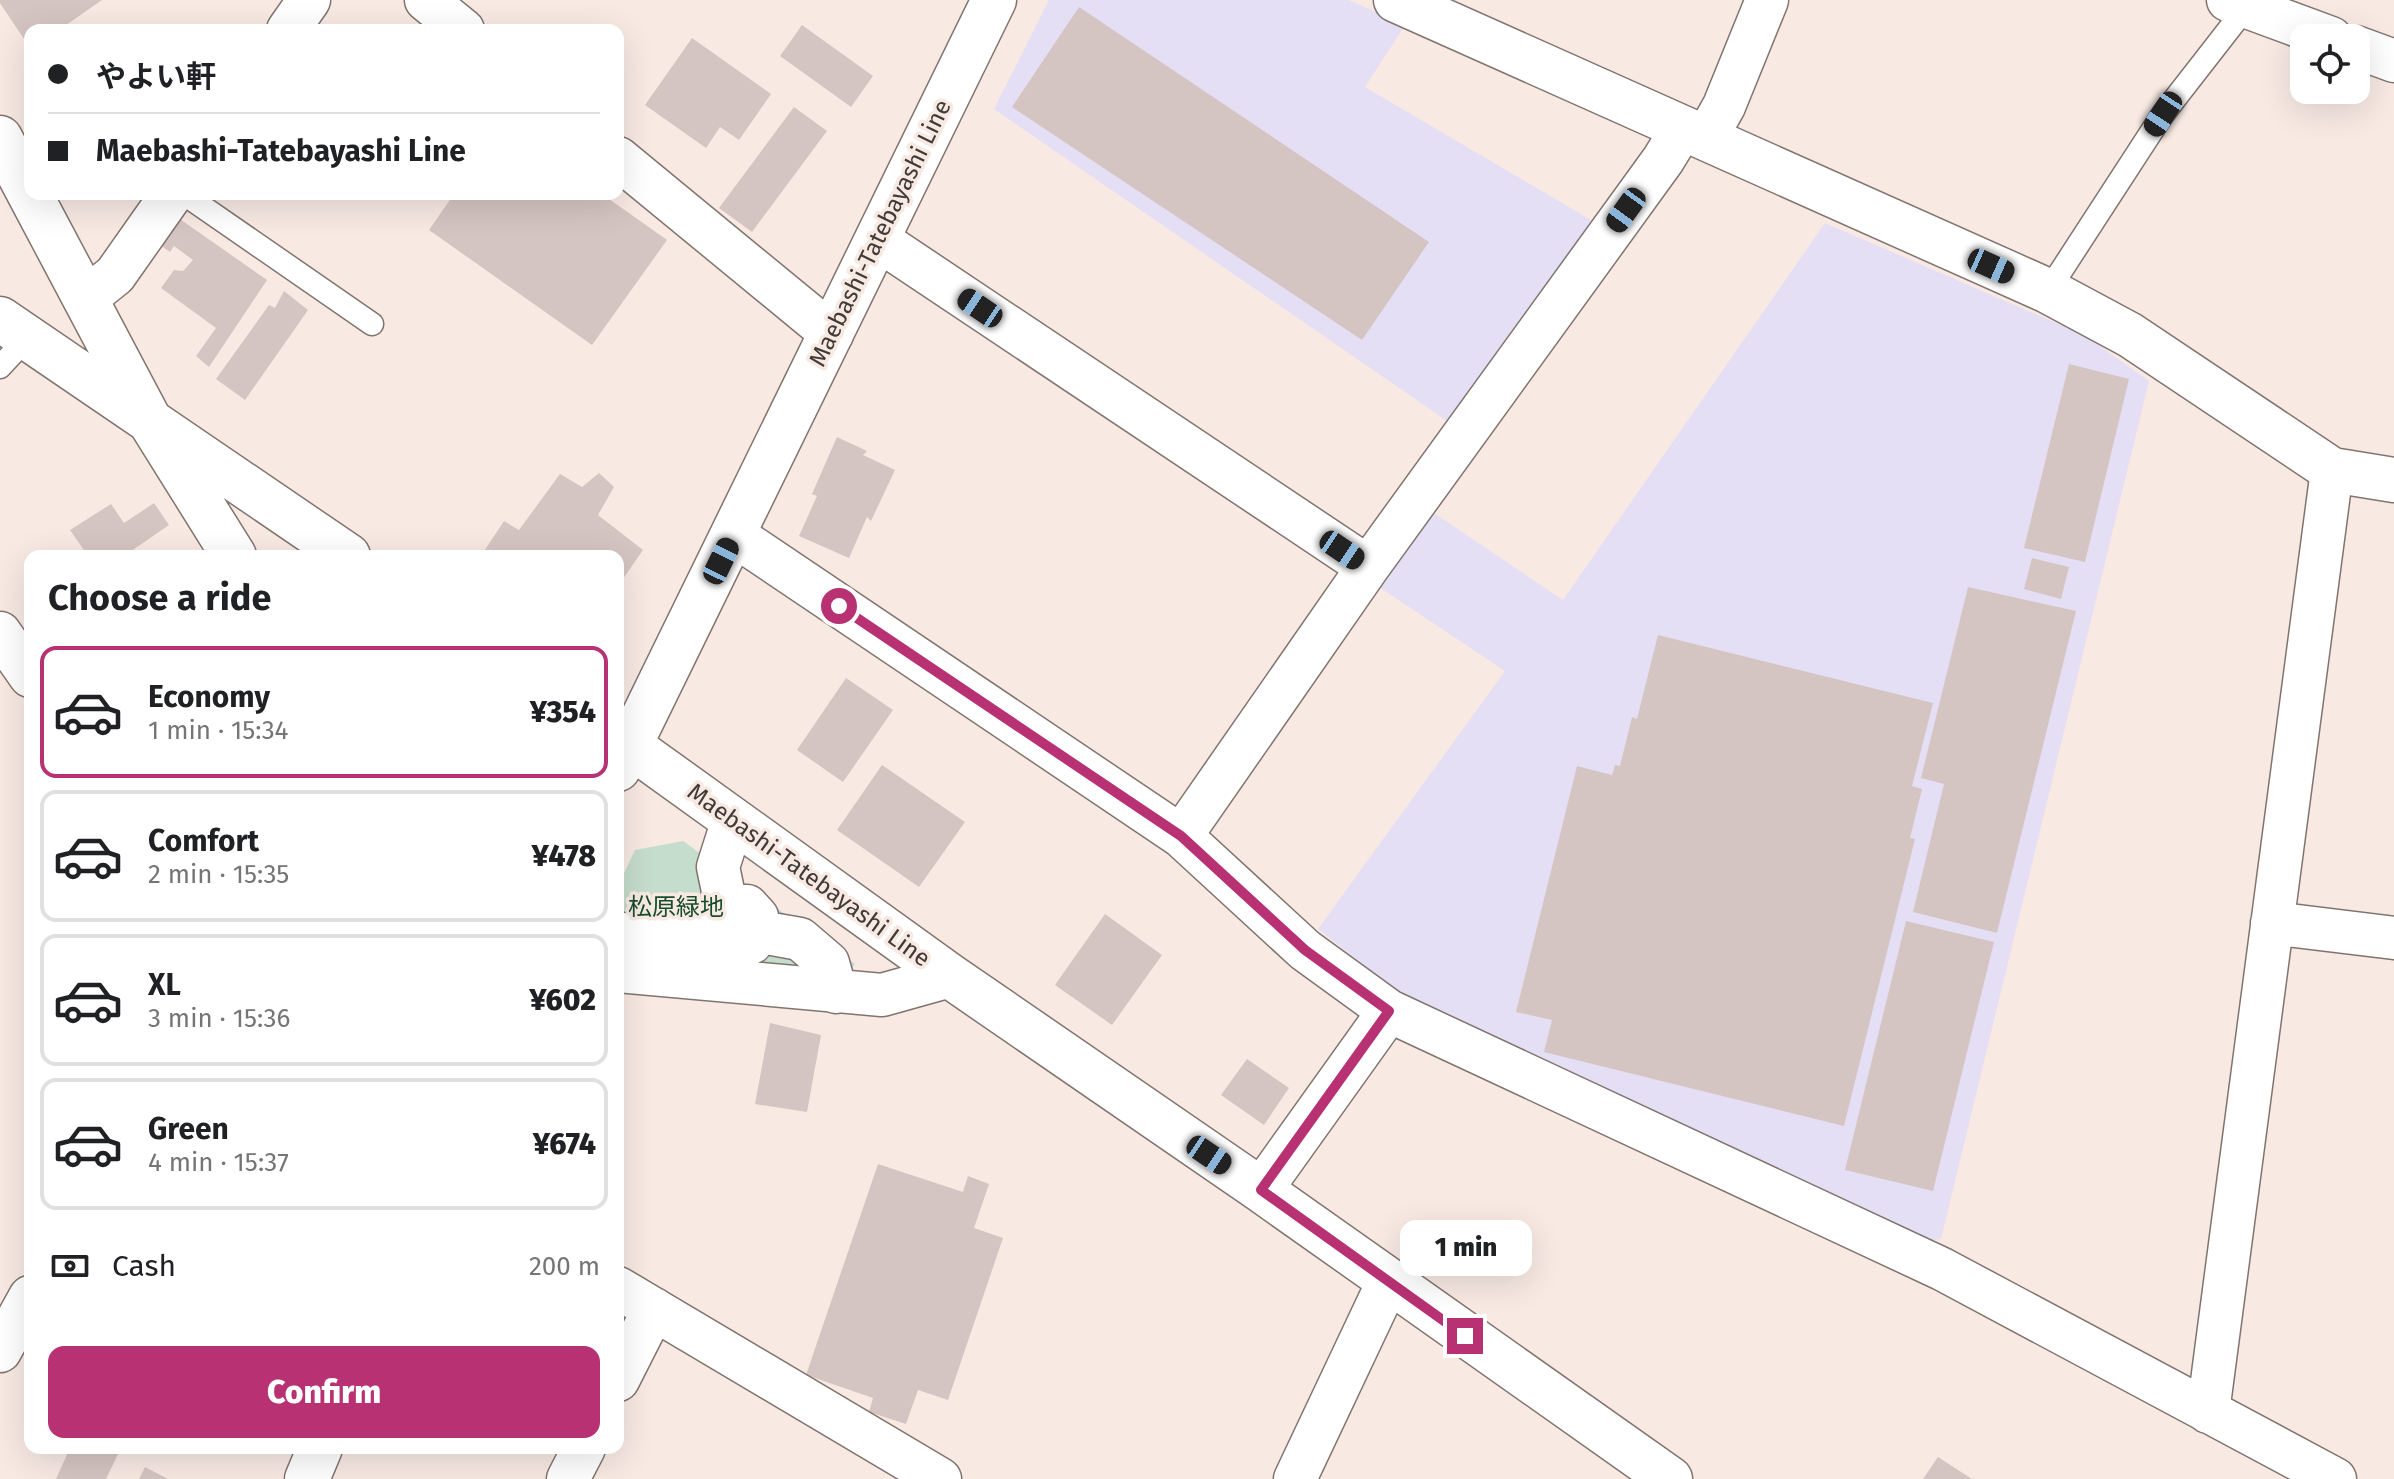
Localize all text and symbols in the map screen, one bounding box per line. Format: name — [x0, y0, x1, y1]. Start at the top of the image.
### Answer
map controls — [2290, 24, 2370, 104]
button: locate — [2290, 24, 2370, 104]
text: やよい軒 — [96, 59, 216, 95]
car — [2140, 87, 2186, 141]
street label: Maebashi-Tatebayashi Line — [803, 95, 957, 371]
text: Maebashi-Tatebayashi Line — [96, 133, 466, 169]
car — [1602, 184, 1650, 236]
car — [1964, 245, 2018, 287]
car — [953, 285, 1007, 331]
car — [1315, 527, 1369, 573]
car — [700, 534, 742, 588]
text: Choose a ride — [48, 576, 271, 620]
route start — [821, 588, 857, 624]
icon: car — [52, 676, 124, 748]
text: Economy — [148, 679, 270, 715]
text: ¥354 — [530, 694, 596, 730]
text: 1 min · 15:34 — [148, 715, 288, 746]
street label: Maebashi-Tatebayashi Line — [682, 778, 936, 972]
icon: car — [52, 820, 124, 892]
text: Comfort — [148, 823, 259, 859]
text: ¥478 — [531, 838, 596, 874]
text: 2 min · 15:35 — [148, 859, 289, 890]
park label: 松原緑地 — [628, 893, 724, 921]
icon: car — [52, 964, 124, 1036]
text: XL — [148, 967, 181, 1003]
text: ¥602 — [529, 982, 596, 1018]
text: 3 min · 15:36 — [148, 1003, 290, 1034]
icon: car — [52, 1108, 124, 1180]
text: Green — [148, 1111, 229, 1147]
text: ¥674 — [533, 1126, 596, 1162]
car — [1182, 1132, 1236, 1178]
text: 4 min · 15:37 — [148, 1147, 289, 1178]
callout: 1 min — [1399, 1220, 1531, 1276]
text: 1 min — [1435, 1232, 1497, 1263]
icon: cash — [48, 1244, 92, 1288]
text: Cash — [112, 1248, 176, 1284]
text: 200 m — [529, 1251, 600, 1282]
route end — [1447, 1318, 1483, 1354]
button: Confirm — [48, 1346, 600, 1438]

